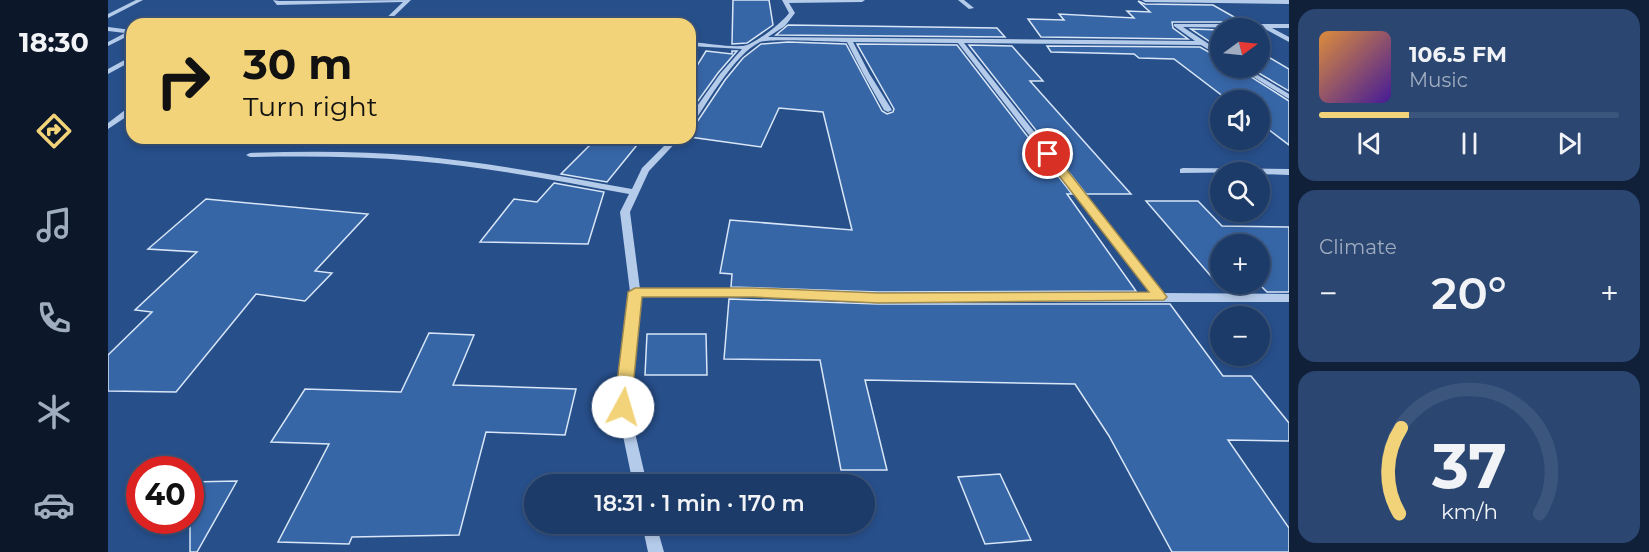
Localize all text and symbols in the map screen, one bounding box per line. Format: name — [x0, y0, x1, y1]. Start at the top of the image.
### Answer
north arrow — [1210, 18, 1270, 78]
map controls — [1210, 18, 1270, 366]
text: 18:30 — [19, 26, 89, 59]
text: 30 m — [243, 38, 352, 90]
text: 106.5 FM — [1409, 41, 1507, 68]
icon: right — [144, 42, 222, 120]
text: Music — [1409, 68, 1468, 92]
text: Turn right — [243, 90, 378, 123]
button: sound — [1210, 90, 1270, 150]
icon: directions — [33, 110, 75, 152]
icon: previous — [1353, 127, 1386, 160]
icon: pause — [1453, 127, 1486, 160]
icon: next — [1553, 127, 1586, 160]
pin — [1022, 128, 1073, 179]
icon: arrive — [1031, 137, 1064, 170]
button: search — [1210, 162, 1270, 222]
icon: music — [33, 204, 75, 246]
button: + — [1210, 234, 1270, 294]
text: Climate — [1319, 235, 1397, 259]
text: 20° — [1431, 265, 1507, 320]
text: − — [1319, 273, 1338, 313]
text: + — [1600, 273, 1619, 313]
icon: phone — [33, 297, 75, 339]
button: − — [1210, 306, 1270, 366]
position arrow — [591, 375, 655, 439]
icon: climate — [33, 391, 75, 433]
text: 37 — [1430, 428, 1507, 504]
speed limit sign: 40 — [126, 456, 204, 534]
icon: car — [33, 484, 75, 526]
text: 18:31 · 1 min · 170 m — [594, 490, 805, 517]
text: km/h — [1440, 498, 1498, 524]

